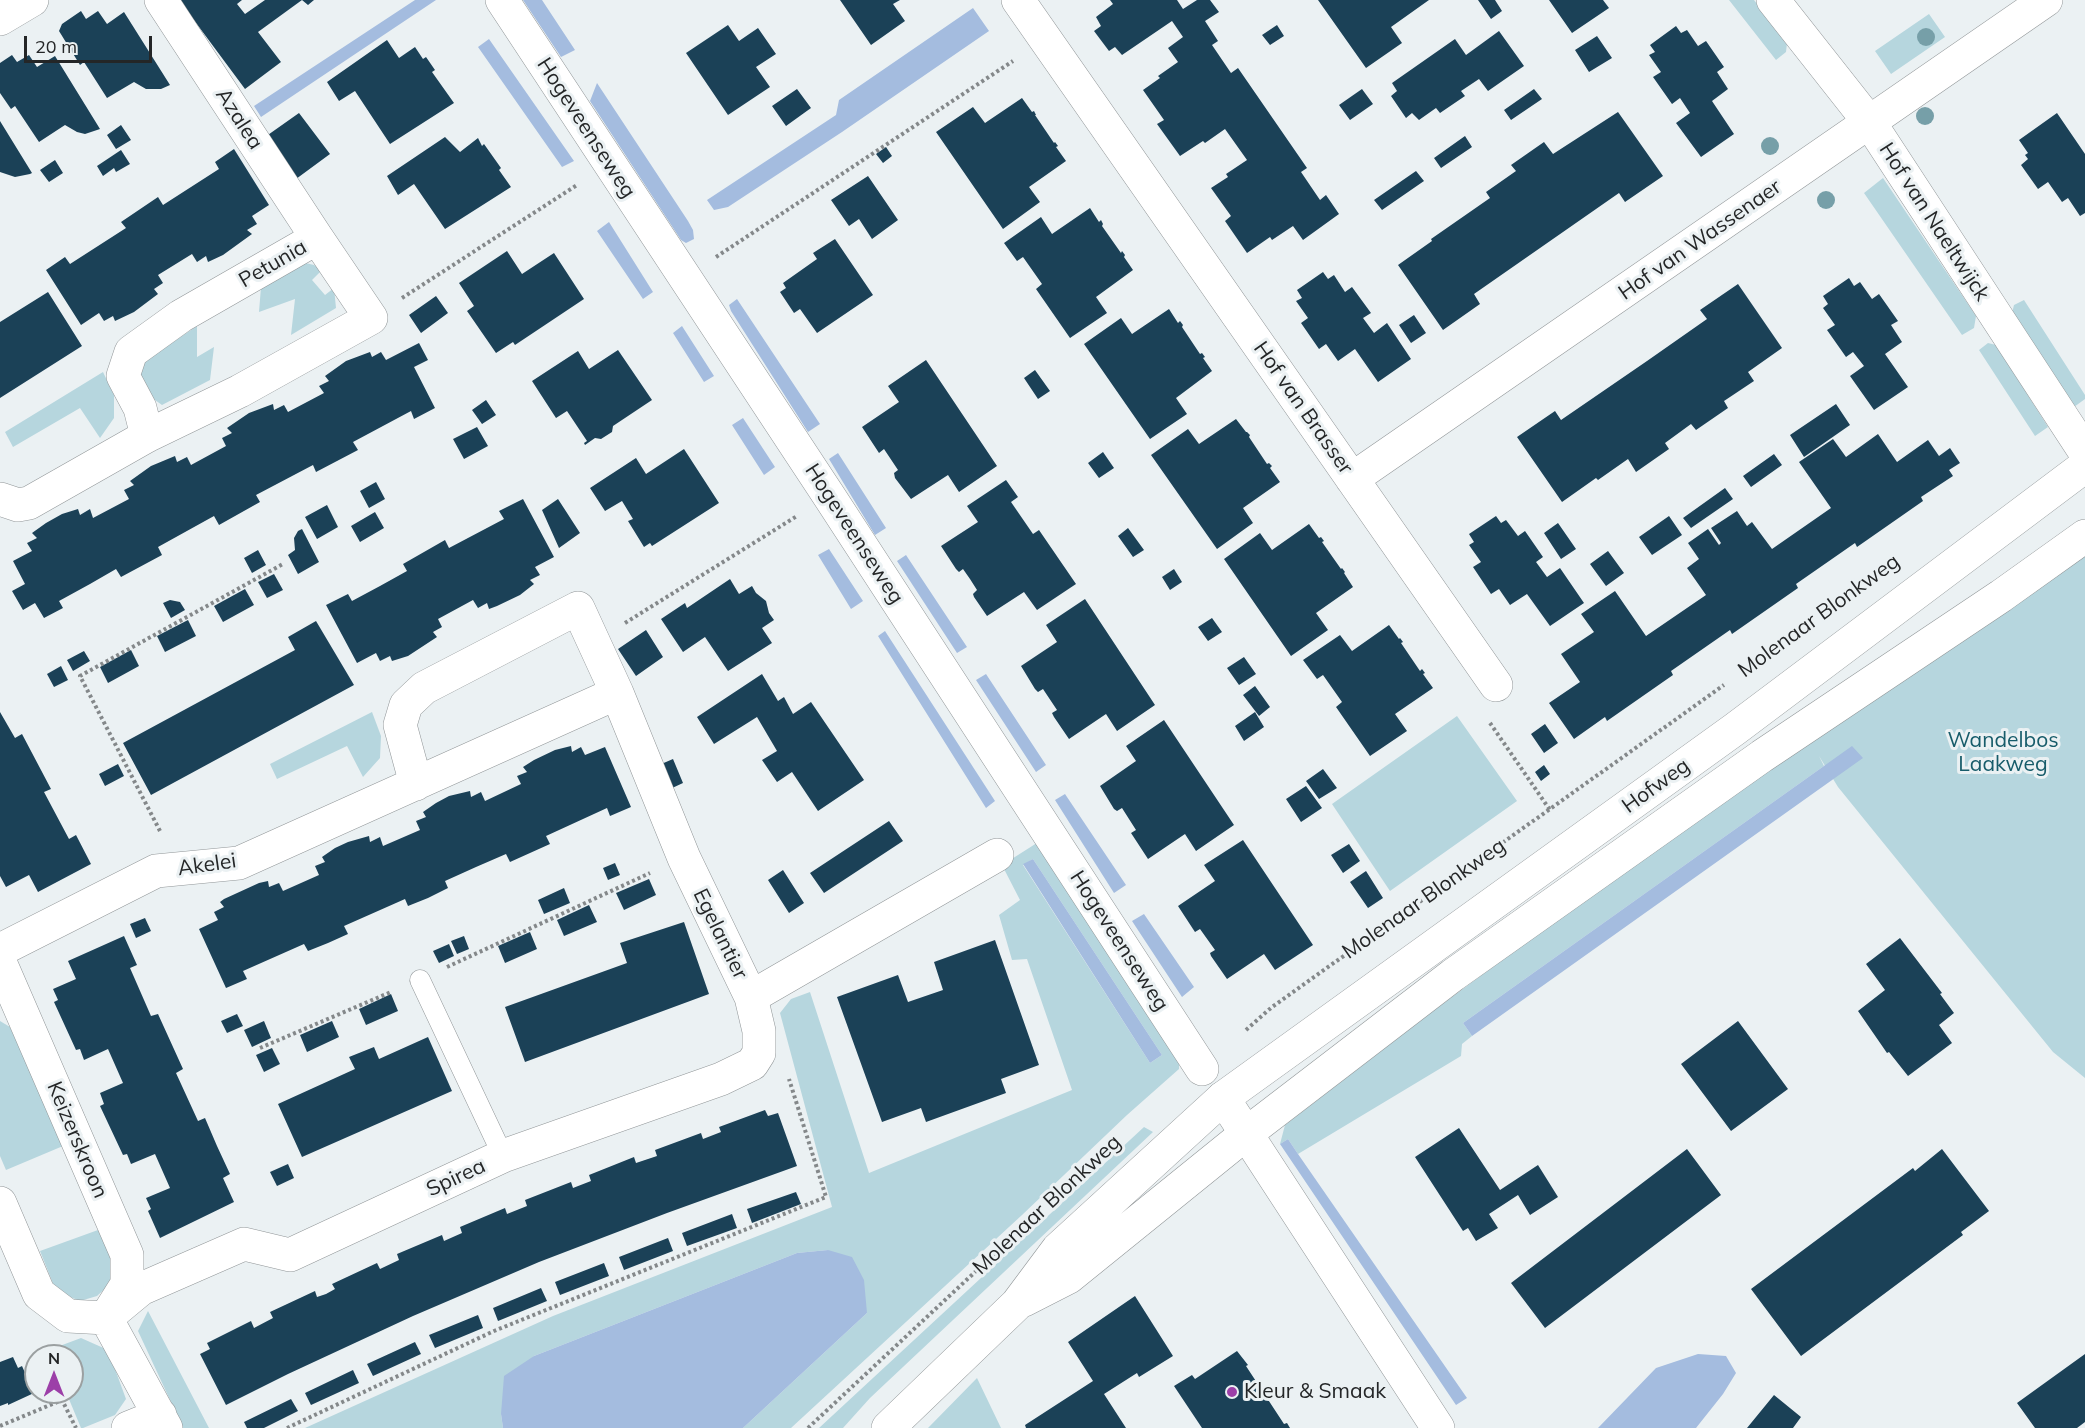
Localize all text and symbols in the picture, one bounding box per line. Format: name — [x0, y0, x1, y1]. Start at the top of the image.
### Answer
scale bar — [27, 24, 154, 62]
text: 20 m — [35, 35, 77, 58]
street label: Hogeveenseweg — [531, 53, 641, 203]
street label: Azalea — [210, 84, 268, 154]
street label: Hof van Naeltwijck — [1873, 138, 1995, 306]
street label: Hof van Wassenaer — [1614, 174, 1786, 306]
street label: Petunia — [235, 235, 311, 293]
street label: Hof van Brasser — [1248, 337, 1358, 479]
street label: Hogeveenseweg — [799, 459, 909, 609]
street label: Molenaar Blonkweg — [1733, 549, 1905, 683]
park label: Wandelbos Laakweg — [1947, 728, 2059, 778]
street label: Hofweg — [1617, 753, 1695, 819]
street label: Molenaar Blonkweg — [1338, 833, 1510, 965]
street label: Akelei — [176, 848, 238, 882]
street label: Hogeveenseweg — [1064, 866, 1174, 1016]
street label: Egelantier — [687, 885, 753, 983]
street label: Keizerskroon — [41, 1078, 113, 1202]
street label: Molenaar Blonkweg — [968, 1130, 1126, 1280]
street label: Spirea — [422, 1153, 490, 1203]
north arrow — [24, 1344, 84, 1404]
text: N — [48, 1348, 60, 1368]
place label: Kleur & Smaak — [1244, 1379, 1386, 1405]
marker: Kleur & Smaak — [1225, 1385, 1239, 1399]

